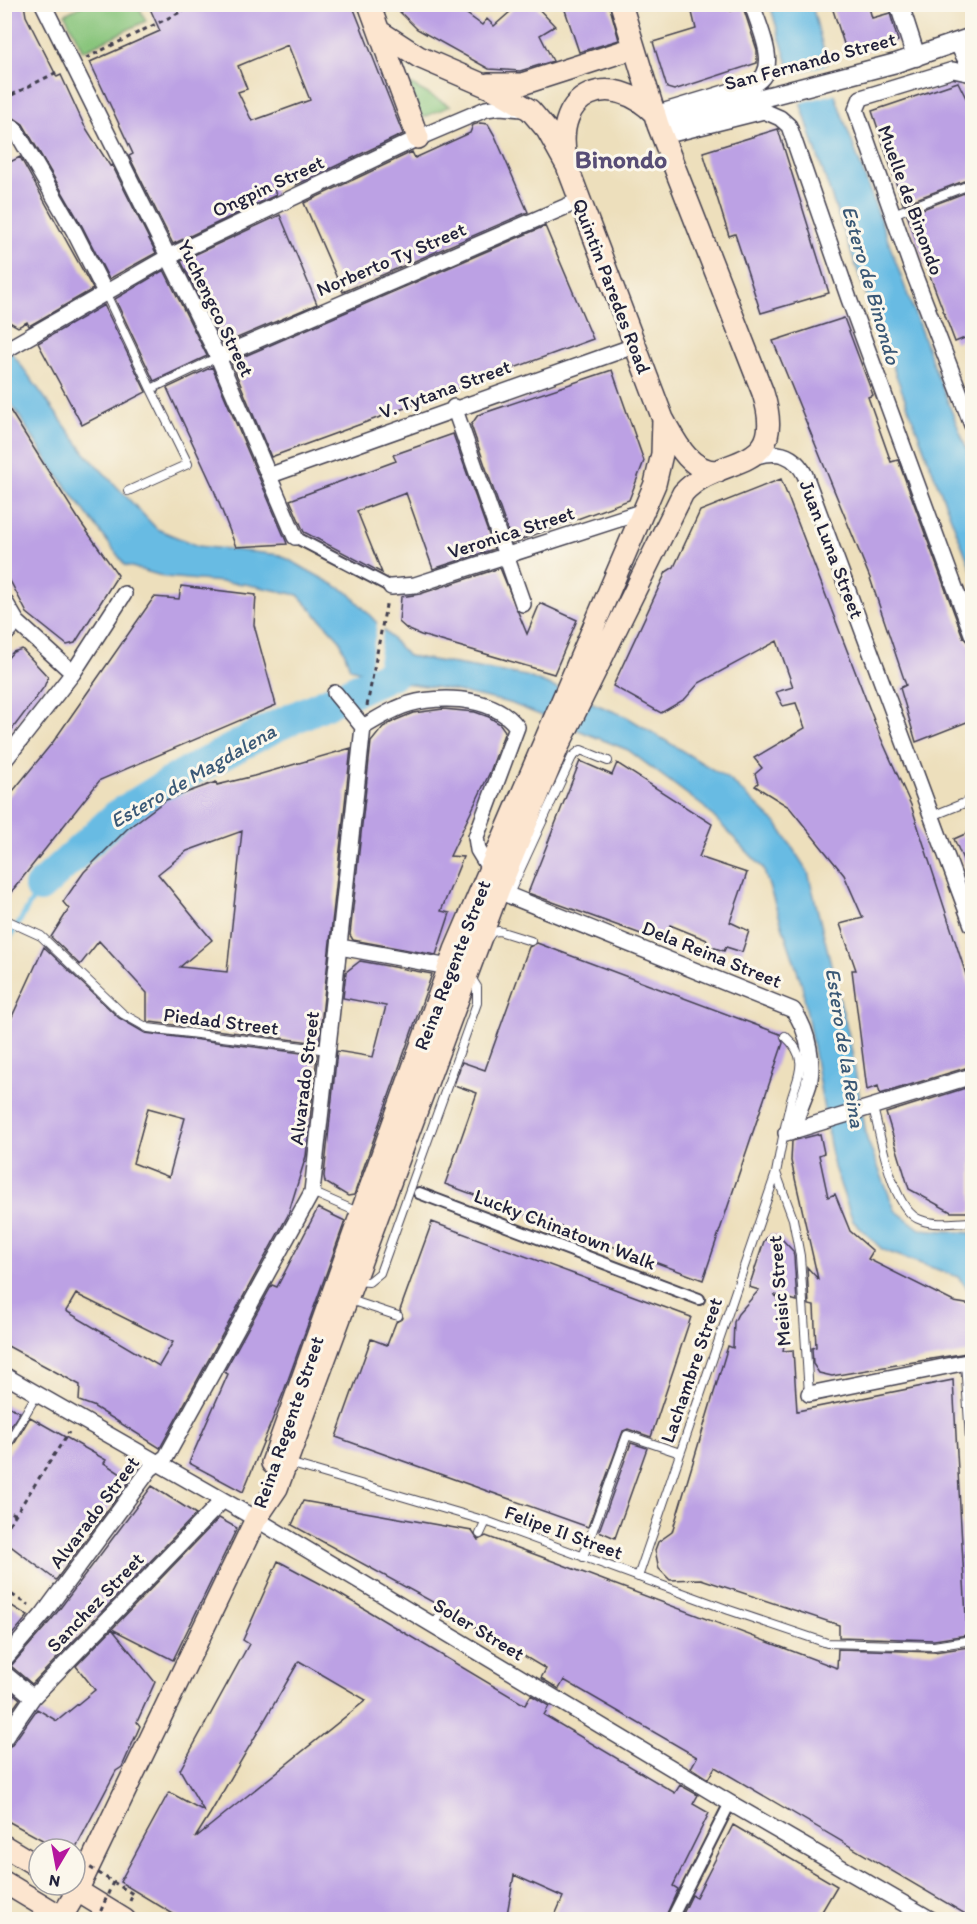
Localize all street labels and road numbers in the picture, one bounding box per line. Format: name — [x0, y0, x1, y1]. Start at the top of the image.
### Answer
street label: San Fernando Street — [722, 26, 899, 95]
street label: Muelle de Binondo — [873, 122, 949, 278]
street label: Ongpin Street — [208, 150, 328, 222]
street label: Quintin Paredes Road — [567, 195, 657, 377]
street label: Norberto Ty Street — [313, 216, 470, 301]
street label: Yuchengco Street — [172, 236, 260, 381]
street label: V. Tytana Street — [376, 354, 514, 424]
street label: Juan Luna Street — [795, 476, 870, 622]
street label: Veronica Street — [445, 500, 577, 564]
street label: Reina Regente Street — [408, 876, 496, 1054]
street label: Dela Reina Street — [639, 915, 786, 993]
street label: Piedad Street — [162, 1002, 280, 1040]
street label: Alvarado Street — [284, 1010, 324, 1146]
street label: Lucky Chinatown Walk — [471, 1183, 660, 1275]
street label: Meisic Street — [762, 1234, 796, 1347]
street label: Lachambre Street — [655, 1294, 727, 1446]
street label: Reina Regente Street — [247, 1333, 329, 1511]
street label: Alvarado Street — [44, 1451, 144, 1573]
street label: Felipe II Street — [502, 1500, 626, 1564]
street label: Sanchez Street — [41, 1547, 149, 1657]
street label: Soler Street — [429, 1592, 529, 1666]

